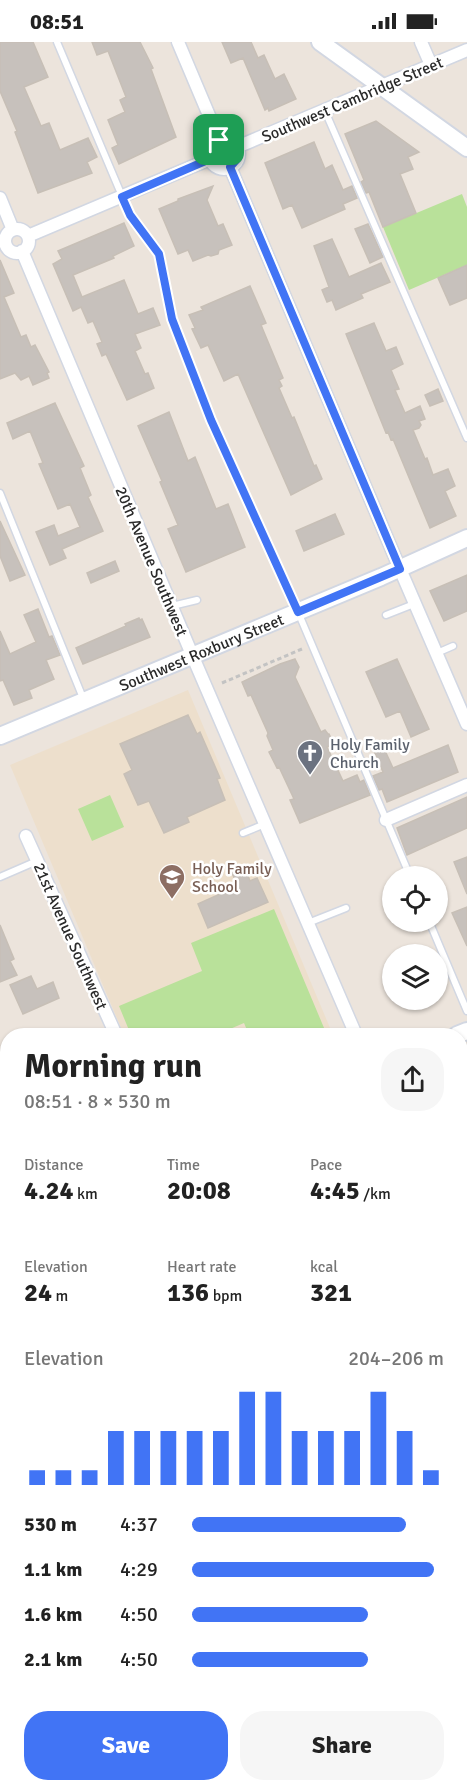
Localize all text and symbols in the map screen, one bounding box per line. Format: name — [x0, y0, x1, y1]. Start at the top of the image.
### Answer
text: 08:51 — [30, 8, 84, 35]
street label: Southwest Cambridge Street — [259, 52, 446, 147]
pin — [193, 114, 244, 165]
icon: arrive — [202, 123, 235, 156]
street label: 20th Avenue Southwest — [110, 484, 192, 640]
street label: Southwest Roxbury Street — [116, 610, 287, 696]
place label: Holy Family Church — [330, 735, 410, 773]
church icon: Holy Family Church — [295, 738, 325, 776]
place label: Holy Family School — [192, 859, 272, 897]
street label: 21st Avenue Southwest — [29, 860, 112, 1013]
school or university icon: Holy Family School — [157, 862, 187, 900]
map controls — [382, 866, 448, 1010]
button: locate — [382, 866, 448, 932]
button: layers — [382, 944, 448, 1010]
text: Morning run — [24, 1046, 202, 1087]
button: share — [381, 1048, 444, 1111]
text: 08:51 · 8 × 530 m — [24, 1089, 171, 1114]
text: Distance — [24, 1155, 84, 1175]
text: Time — [167, 1155, 200, 1175]
text: Pace — [310, 1155, 342, 1175]
text: 4.24 — [24, 1175, 74, 1207]
text: 20:08 — [167, 1175, 231, 1207]
text: 4:45 — [310, 1175, 360, 1207]
text: km — [74, 1184, 98, 1204]
text: /km — [360, 1184, 391, 1204]
text: Elevation — [24, 1257, 88, 1277]
text: Heart rate — [167, 1257, 236, 1277]
text: kcal — [310, 1257, 338, 1277]
text: 24 — [24, 1277, 52, 1309]
text: 136 — [167, 1277, 209, 1309]
text: 321 — [310, 1277, 352, 1309]
text: m — [52, 1286, 68, 1306]
text: bpm — [209, 1286, 242, 1306]
text: Elevation — [24, 1346, 104, 1371]
text: 204–206 m — [348, 1346, 444, 1371]
text: 530 m — [24, 1512, 77, 1537]
text: 4:37 — [120, 1512, 158, 1537]
text: 1.1 km — [24, 1557, 82, 1582]
text: 4:29 — [120, 1557, 158, 1582]
text: 1.6 km — [24, 1602, 82, 1627]
text: 4:50 — [120, 1602, 158, 1627]
text: 2.1 km — [24, 1647, 82, 1672]
text: 4:50 — [120, 1647, 158, 1672]
button: Save — [24, 1711, 228, 1780]
button: Share — [240, 1711, 444, 1780]

